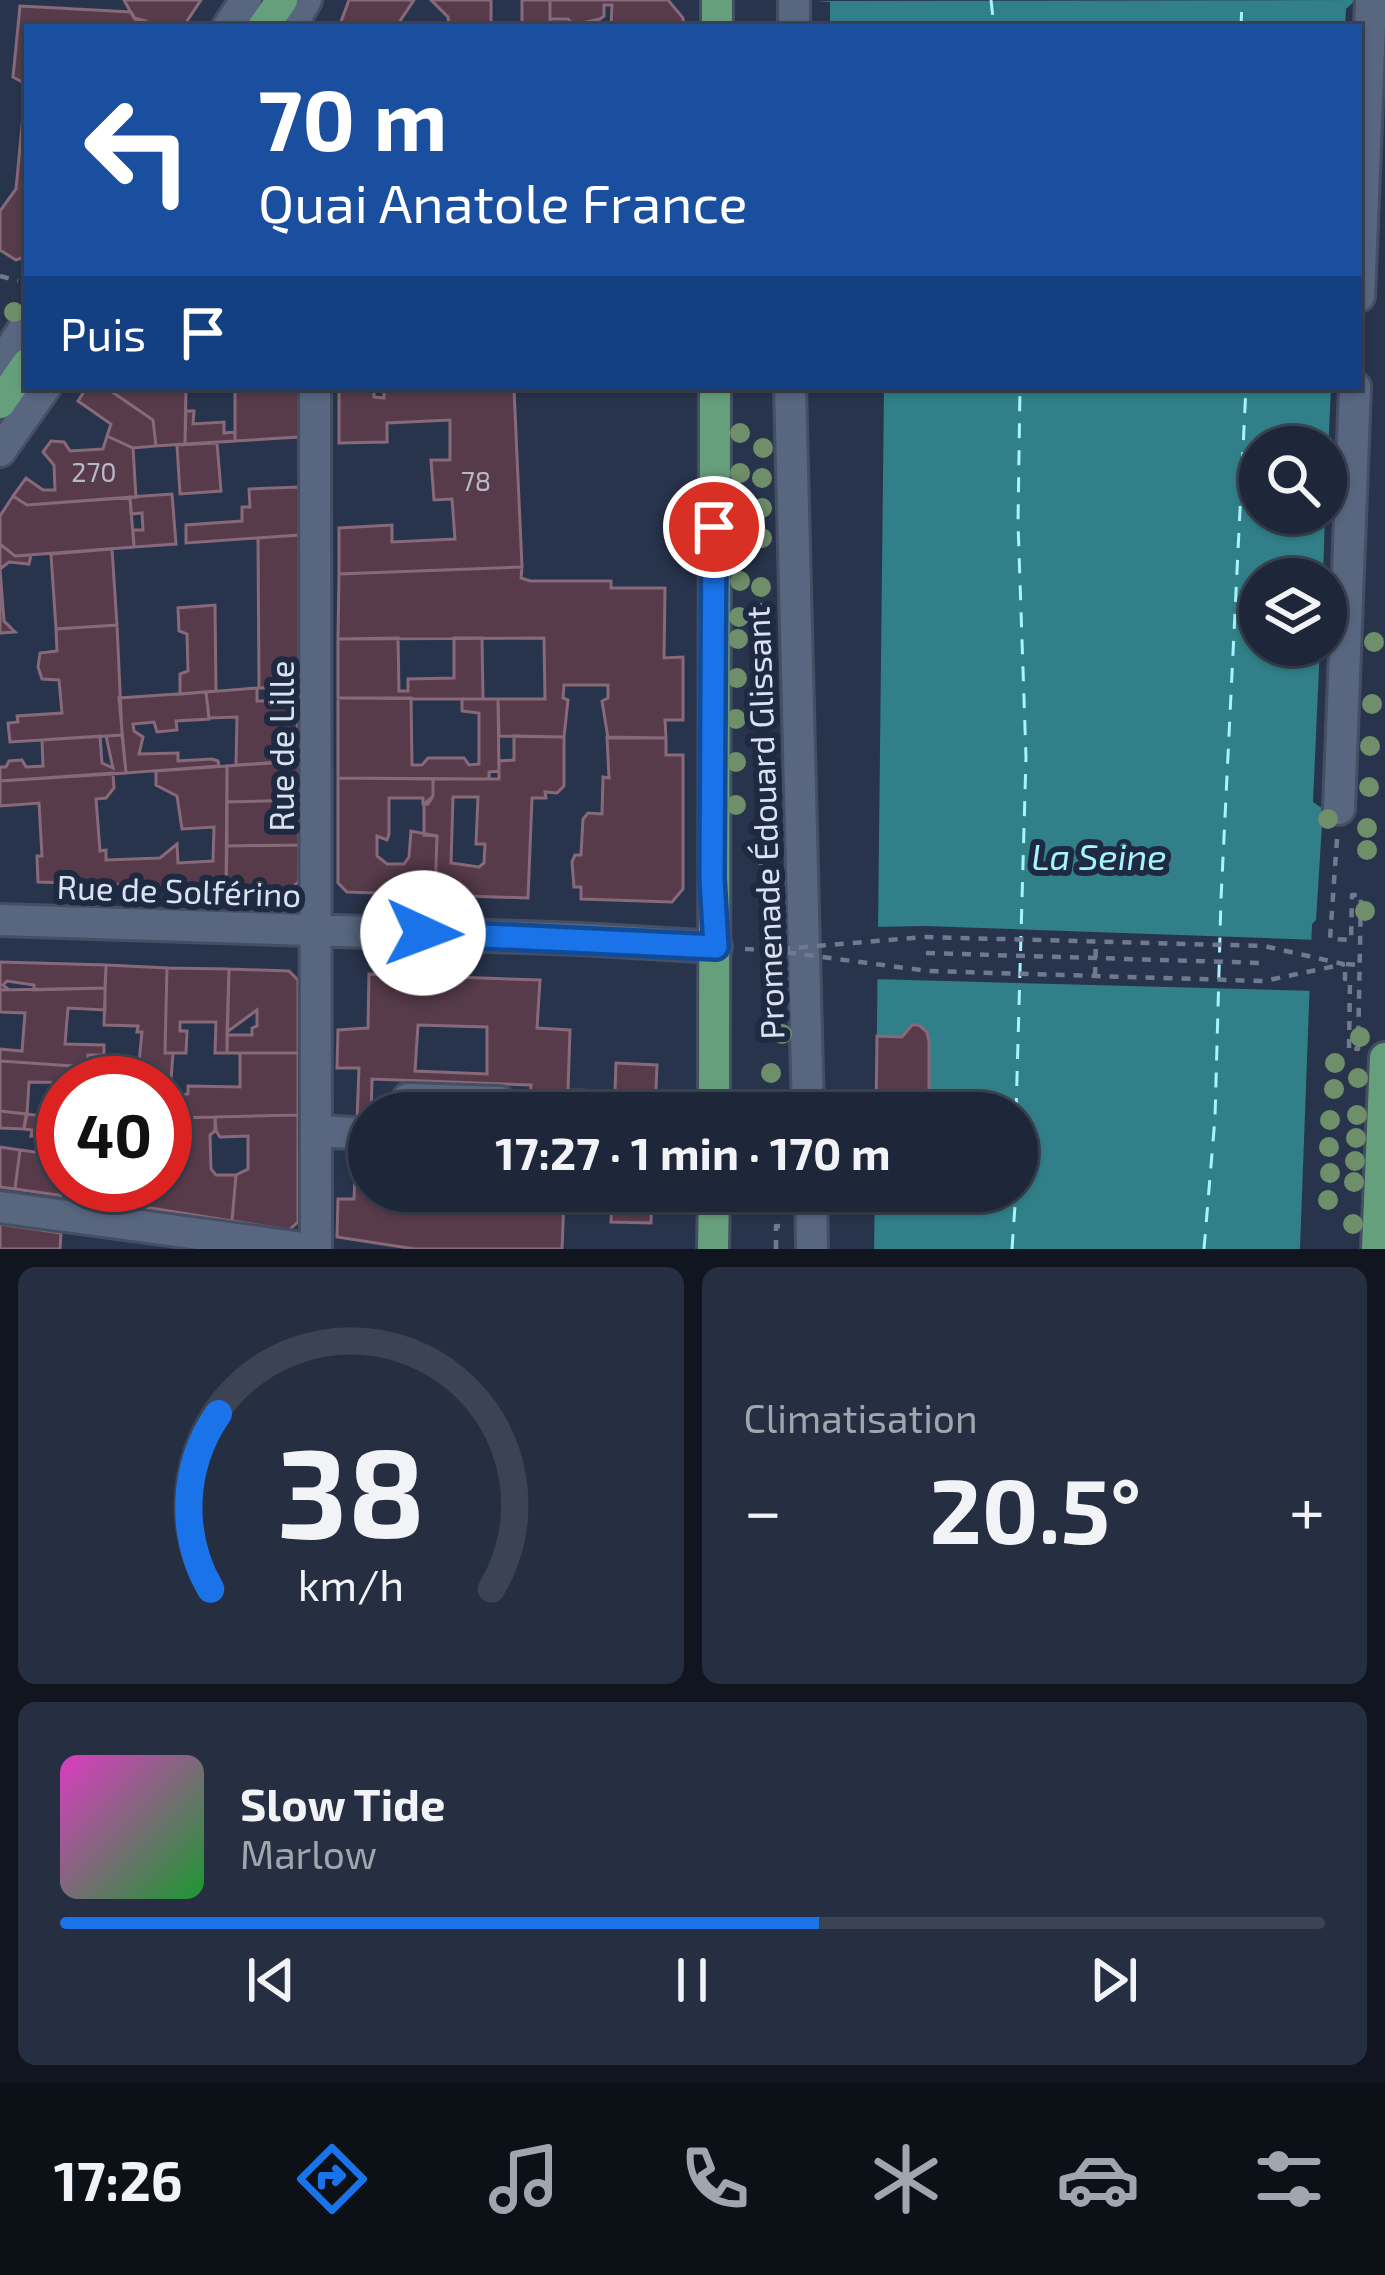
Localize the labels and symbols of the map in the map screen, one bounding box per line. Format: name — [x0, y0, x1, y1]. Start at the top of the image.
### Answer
house number: 270 — [71, 455, 117, 487]
house number: 78 — [461, 464, 491, 496]
pin — [663, 476, 765, 578]
street label: Promenade Édouard Glissant — [736, 606, 792, 1040]
street label: Rue de Lille — [261, 661, 301, 831]
water label: La Seine — [1031, 834, 1167, 877]
street label: Rue de Solférino — [56, 866, 302, 914]
position arrow — [360, 870, 486, 996]
speed limit sign: 40 — [36, 1056, 192, 1212]

